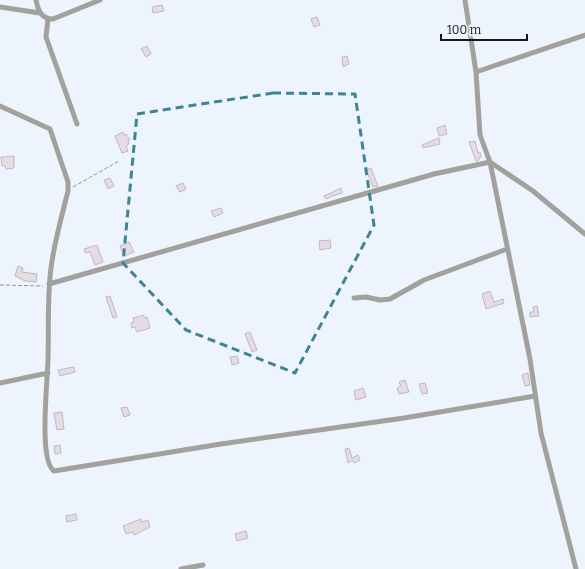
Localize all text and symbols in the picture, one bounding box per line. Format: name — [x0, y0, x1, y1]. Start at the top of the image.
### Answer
scale bar — [441, 16, 527, 42]
text: 100 m — [447, 23, 482, 37]

